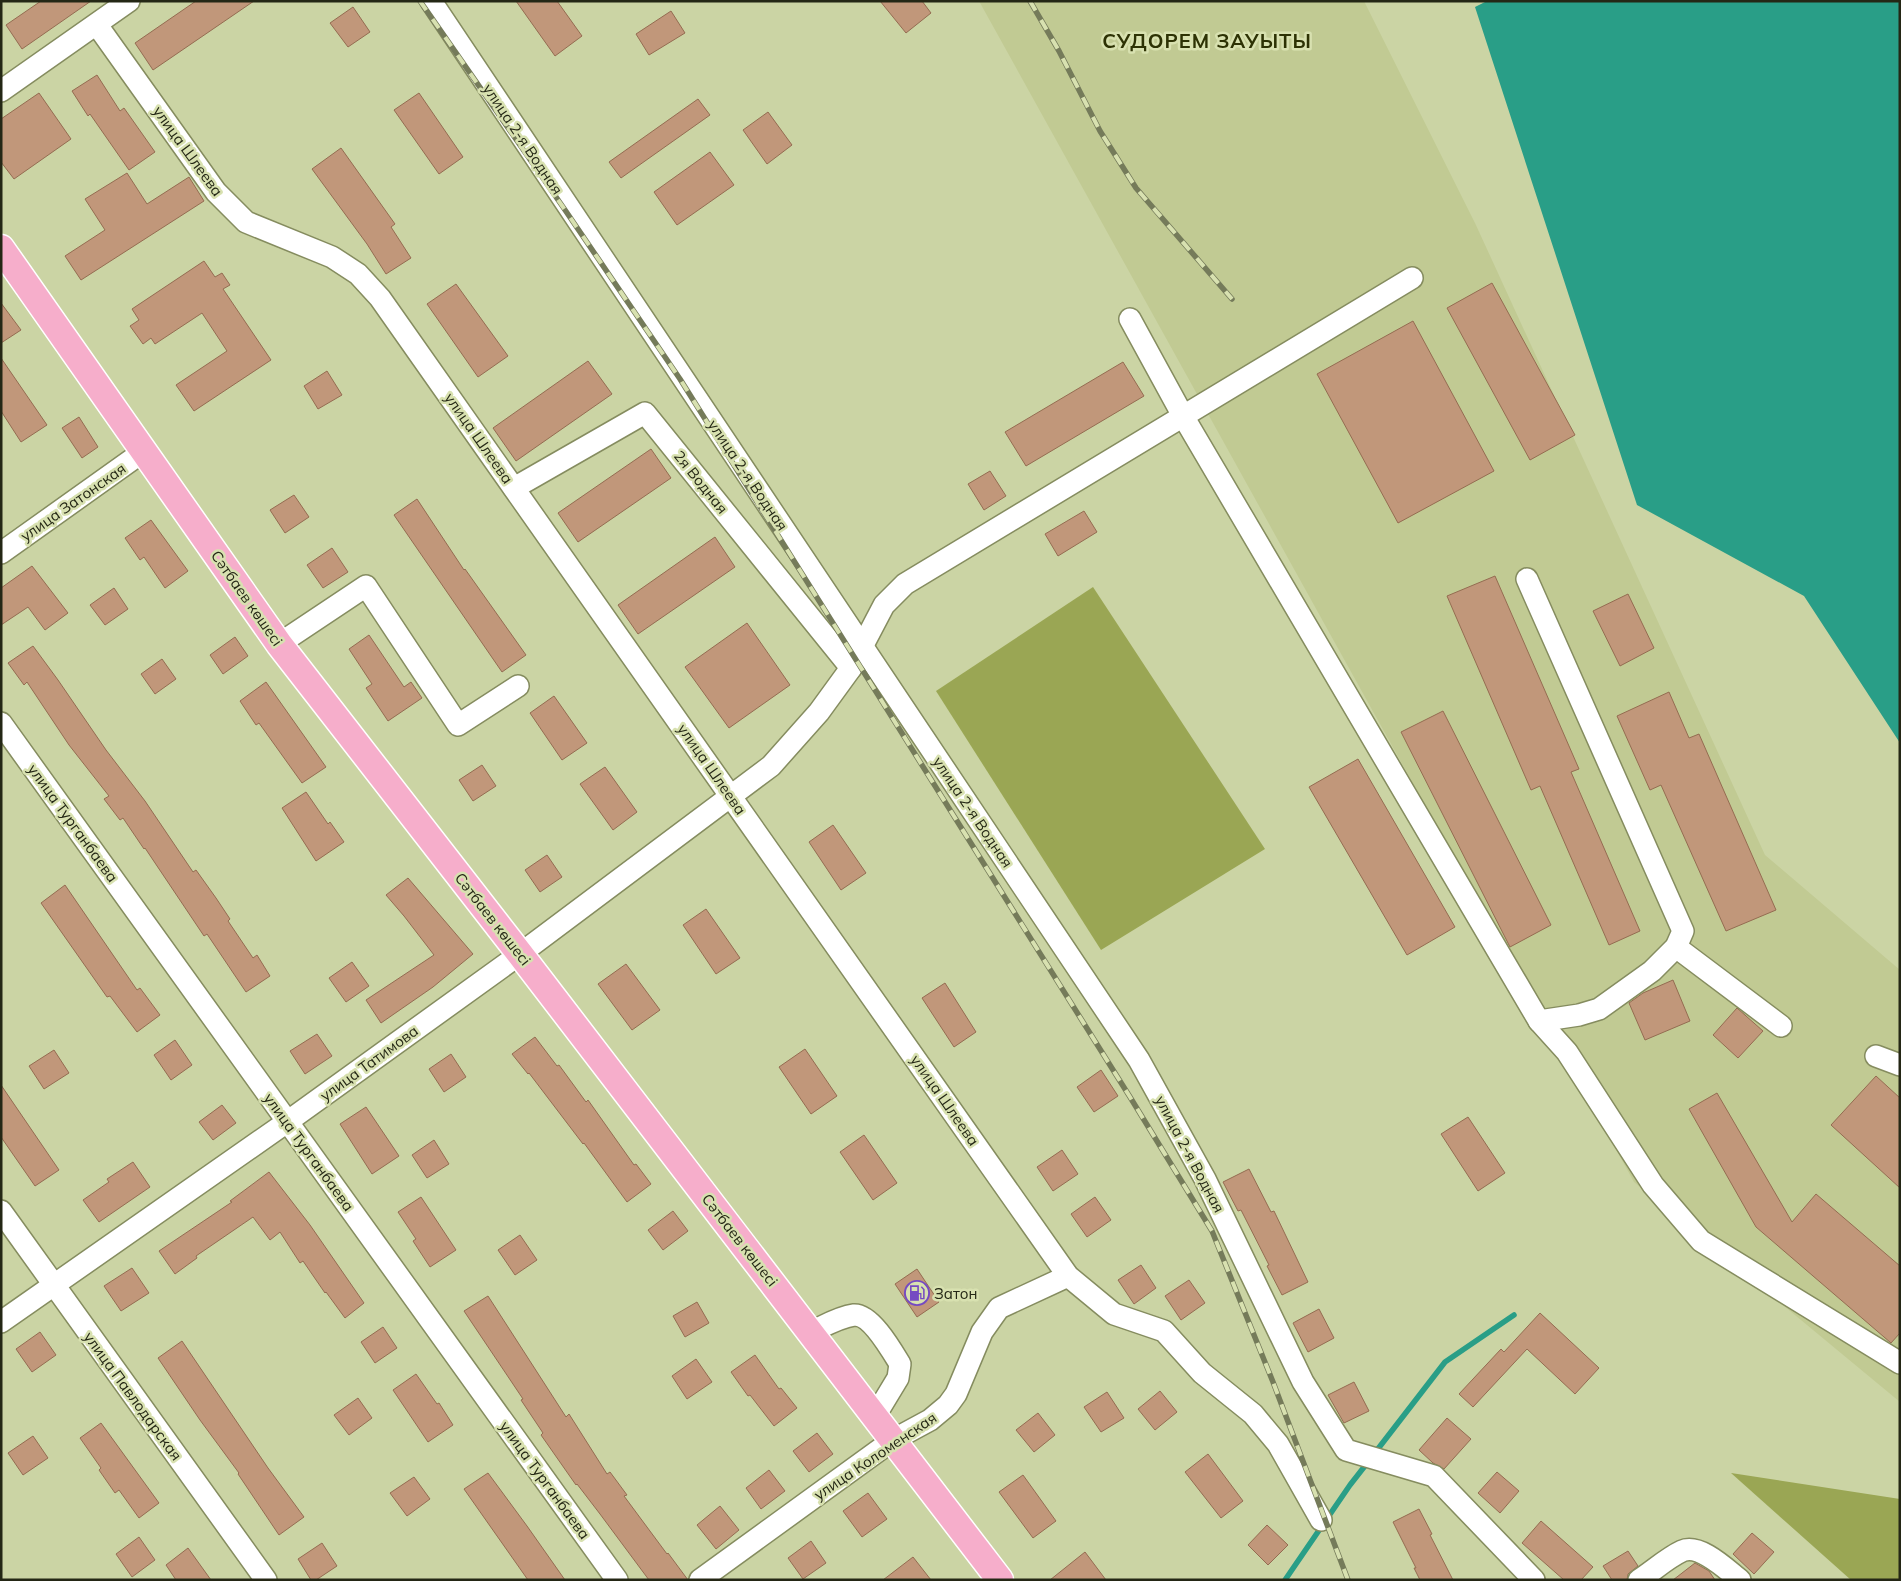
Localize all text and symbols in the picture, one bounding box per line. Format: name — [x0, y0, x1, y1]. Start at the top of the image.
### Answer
district label: СУДОРЕМ ЗАУЫТЫ — [1102, 28, 1312, 53]
street label: улица 2-я Водная — [479, 80, 567, 198]
street label: улица Шлеева — [149, 102, 227, 200]
street label: улица Шлеева — [441, 389, 517, 487]
street label: улица 2-я Водная — [704, 416, 792, 534]
street label: 2я Водная — [670, 447, 732, 517]
street label: улица Затонская — [17, 459, 129, 545]
street label: Сәтбаев көшесі — [207, 547, 287, 649]
street label: улица Шлеева — [674, 720, 750, 818]
street label: улица 2-я Водная — [929, 753, 1017, 871]
street label: улица Турганбаева — [24, 760, 122, 886]
street label: Сәтбаев көшесі — [451, 869, 535, 969]
street label: улица Татимова — [316, 1021, 422, 1105]
street label: улица Шлеева — [907, 1051, 983, 1149]
street label: улица Турганбаева — [260, 1089, 358, 1215]
street label: улица 2-я Водная — [1151, 1092, 1229, 1216]
street label: Сәтбаев көшесі — [698, 1190, 782, 1290]
fuel station icon: Затон — [904, 1280, 930, 1306]
place label: Затон — [934, 1284, 977, 1303]
street label: улица Павлодарская — [80, 1328, 186, 1464]
street label: улица Коломенская — [810, 1408, 940, 1504]
street label: улица Турганбаева — [496, 1417, 594, 1543]

